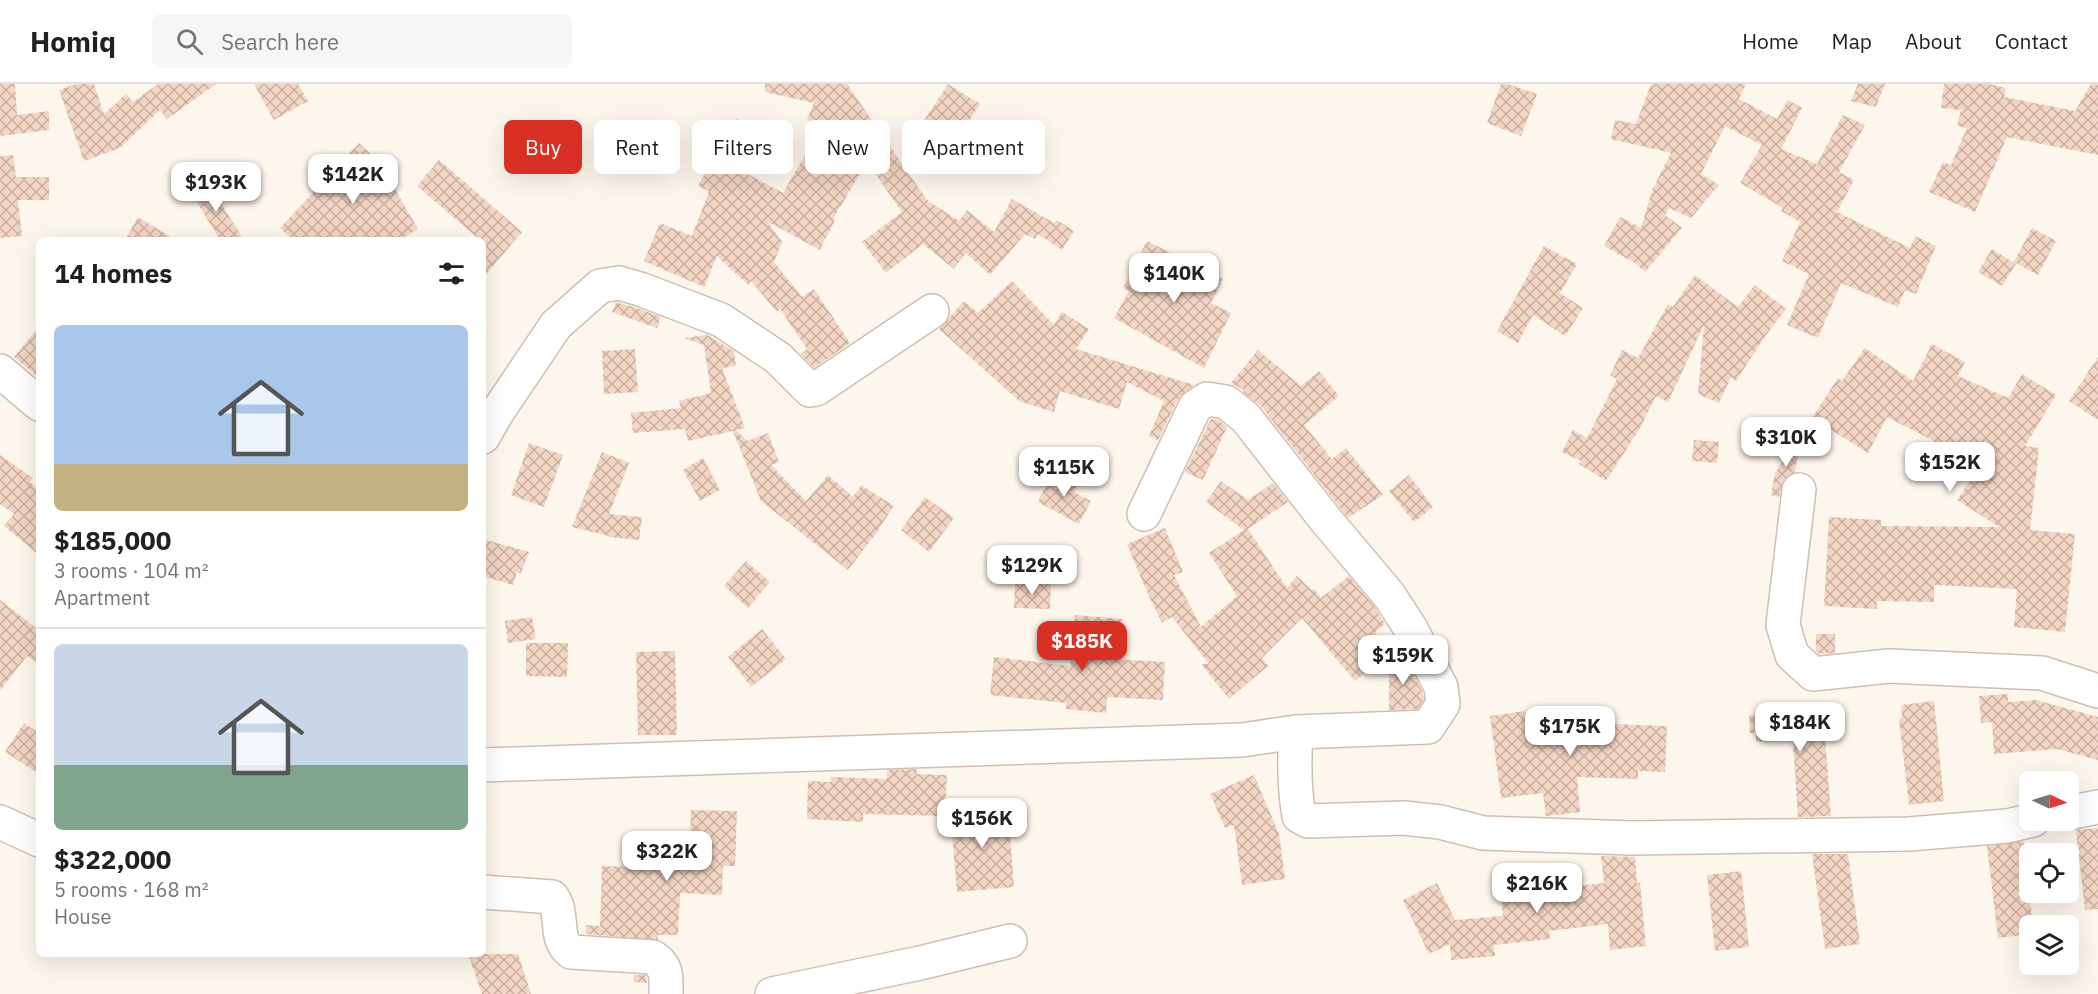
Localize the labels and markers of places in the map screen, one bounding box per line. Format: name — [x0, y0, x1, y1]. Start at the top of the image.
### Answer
pin: $142K — [311, 154, 395, 205]
pin: $193K — [174, 162, 258, 213]
pin: $140K — [1132, 253, 1216, 304]
pin: $310K — [1744, 417, 1828, 468]
pin: $152K — [1908, 442, 1992, 493]
pin: $115K — [1022, 447, 1106, 498]
pin: $129K — [990, 545, 1074, 596]
pin: $185K — [1040, 621, 1124, 672]
pin: $159K — [1361, 635, 1445, 686]
pin: $184K — [1758, 702, 1842, 753]
pin: $175K — [1528, 706, 1612, 757]
pin: $156K — [940, 798, 1024, 849]
pin: $322K — [625, 831, 709, 882]
pin: $216K — [1495, 863, 1579, 914]

